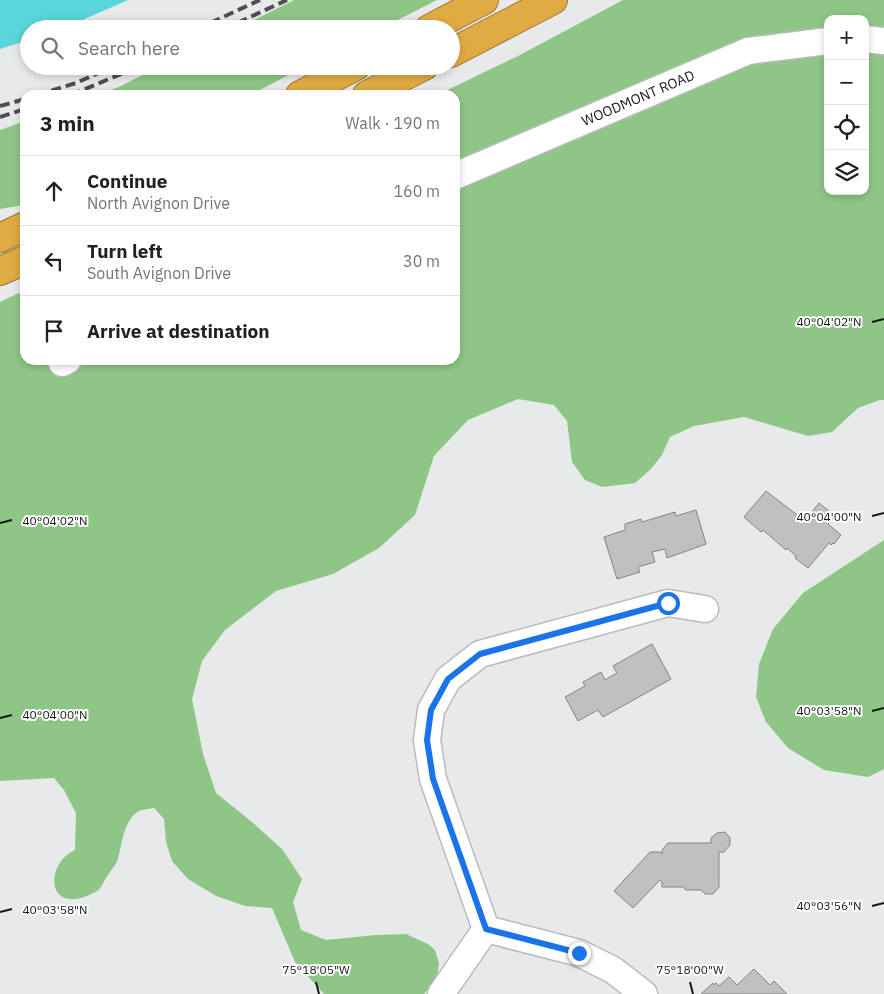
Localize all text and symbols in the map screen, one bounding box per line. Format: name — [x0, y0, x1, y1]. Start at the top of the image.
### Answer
map controls — [824, 15, 869, 195]
button: + — [824, 15, 869, 60]
search box — [20, 20, 460, 75]
icon: search — [38, 34, 66, 62]
text: Search here — [78, 36, 180, 60]
button: − — [824, 60, 869, 105]
street label: WOODMONT ROAD — [579, 66, 697, 130]
button: locate — [824, 105, 869, 150]
text: 3 min — [40, 109, 95, 137]
text: Walk · 190 m — [345, 113, 440, 133]
button: layers — [824, 150, 869, 195]
text: Continue — [87, 169, 167, 193]
icon: ahead — [40, 177, 68, 205]
text: 160 m — [393, 181, 440, 201]
text: North Avignon Drive — [87, 193, 230, 213]
text: Turn left — [87, 239, 163, 263]
icon: left — [40, 247, 68, 275]
text: 30 m — [403, 251, 440, 271]
text: South Avignon Drive — [87, 263, 231, 283]
text: 40°04'02"N — [796, 314, 862, 329]
icon: arrive — [40, 317, 68, 345]
text: Arrive at destination — [87, 319, 270, 343]
text: 40°04'00"N — [796, 509, 862, 524]
text: 40°04'02"N — [22, 513, 88, 528]
route start — [657, 592, 680, 615]
text: 40°03'58"N — [796, 703, 862, 718]
text: 40°04'00"N — [22, 707, 88, 722]
text: 40°03'56"N — [796, 898, 862, 913]
text: 40°03'58"N — [22, 902, 88, 917]
route end — [568, 942, 591, 965]
text: 75°18'05"W — [282, 962, 350, 977]
text: 75°18'00"W — [656, 962, 724, 977]

